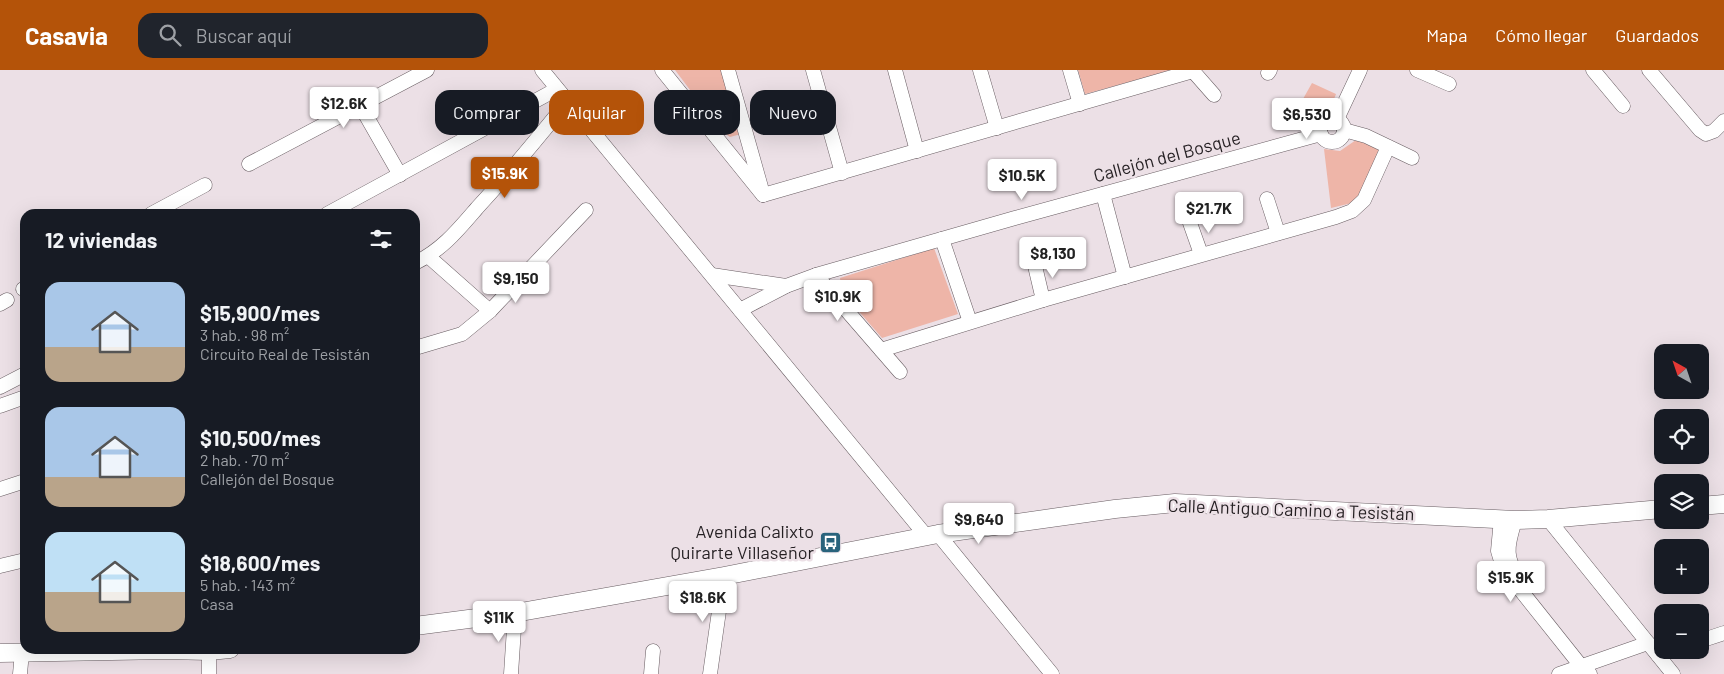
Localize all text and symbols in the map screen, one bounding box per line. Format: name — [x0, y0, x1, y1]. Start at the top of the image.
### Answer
search box — [138, 13, 488, 58]
text: Casavia — [25, 21, 108, 50]
icon: search — [156, 21, 184, 49]
text: Buscar aquí — [196, 24, 292, 47]
text: Mapa — [1426, 24, 1467, 46]
text: Cómo llegar — [1495, 24, 1587, 46]
text: Guardados — [1615, 24, 1699, 46]
pin: $12.6K — [303, 87, 385, 129]
chip: Comprar — [435, 90, 539, 135]
chip: Alquilar — [549, 90, 644, 135]
chip: Filtros — [654, 90, 740, 135]
chip: Nuevo — [750, 90, 836, 135]
text: $12.6K — [321, 93, 367, 112]
pin: $6,530 — [1266, 98, 1348, 140]
text: $6,530 — [1283, 104, 1331, 123]
street label: Callejón del Bosque — [1091, 126, 1243, 186]
pin: $15.9K — [464, 156, 546, 199]
pin: $10.5K — [981, 158, 1063, 201]
text: $15.9K — [482, 163, 528, 182]
text: $10.5K — [999, 165, 1045, 184]
pin: $21.7K — [1168, 191, 1250, 234]
text: $21.7K — [1186, 198, 1232, 217]
icon: filters — [367, 225, 395, 253]
text: 12 viviendas — [45, 227, 157, 252]
pin: $8,130 — [1012, 236, 1094, 279]
text: $8,130 — [1030, 243, 1076, 262]
pin: $9,150 — [475, 262, 557, 304]
text: $9,150 — [493, 268, 539, 287]
pin: $10.9K — [797, 280, 879, 322]
text: $10.9K — [815, 286, 861, 305]
text: $15,900/mes — [200, 300, 320, 325]
icon: home — [85, 302, 145, 362]
text: 3 hab. · 98 m² — [200, 325, 289, 344]
text: Circuito Real de Tesistán — [200, 344, 370, 363]
north arrow — [1654, 344, 1709, 399]
map controls — [1654, 344, 1709, 659]
button: locate — [1654, 409, 1709, 464]
text: $10,500/mes — [200, 425, 321, 450]
icon: home — [85, 427, 145, 487]
text: 2 hab. · 70 m² — [200, 450, 289, 469]
text: Callejón del Bosque — [200, 469, 335, 488]
button: layers — [1654, 474, 1709, 529]
street label: Calle Antiguo Camino a Tesistán — [1167, 494, 1415, 524]
pin: $9,640 — [938, 502, 1020, 545]
text: $9,640 — [954, 509, 1004, 528]
place label: Avenida Calixto Quirarte Villaseñor — [670, 520, 814, 563]
bus stop icon: Avenida Calixto Quirarte Villaseñor — [818, 530, 842, 554]
button: + — [1654, 539, 1709, 594]
text: $18,600/mes — [200, 550, 320, 575]
icon: home — [85, 552, 145, 612]
pin: $15.9K — [1470, 560, 1552, 603]
text: $15.9K — [1488, 567, 1534, 586]
text: 5 hab. · 143 m² — [200, 575, 295, 594]
pin: $18.6K — [662, 580, 744, 623]
text: $18.6K — [680, 587, 726, 606]
text: Casa — [200, 594, 234, 613]
pin: $11K — [469, 600, 529, 643]
button: − — [1654, 604, 1709, 659]
text: $11K — [484, 607, 514, 626]

